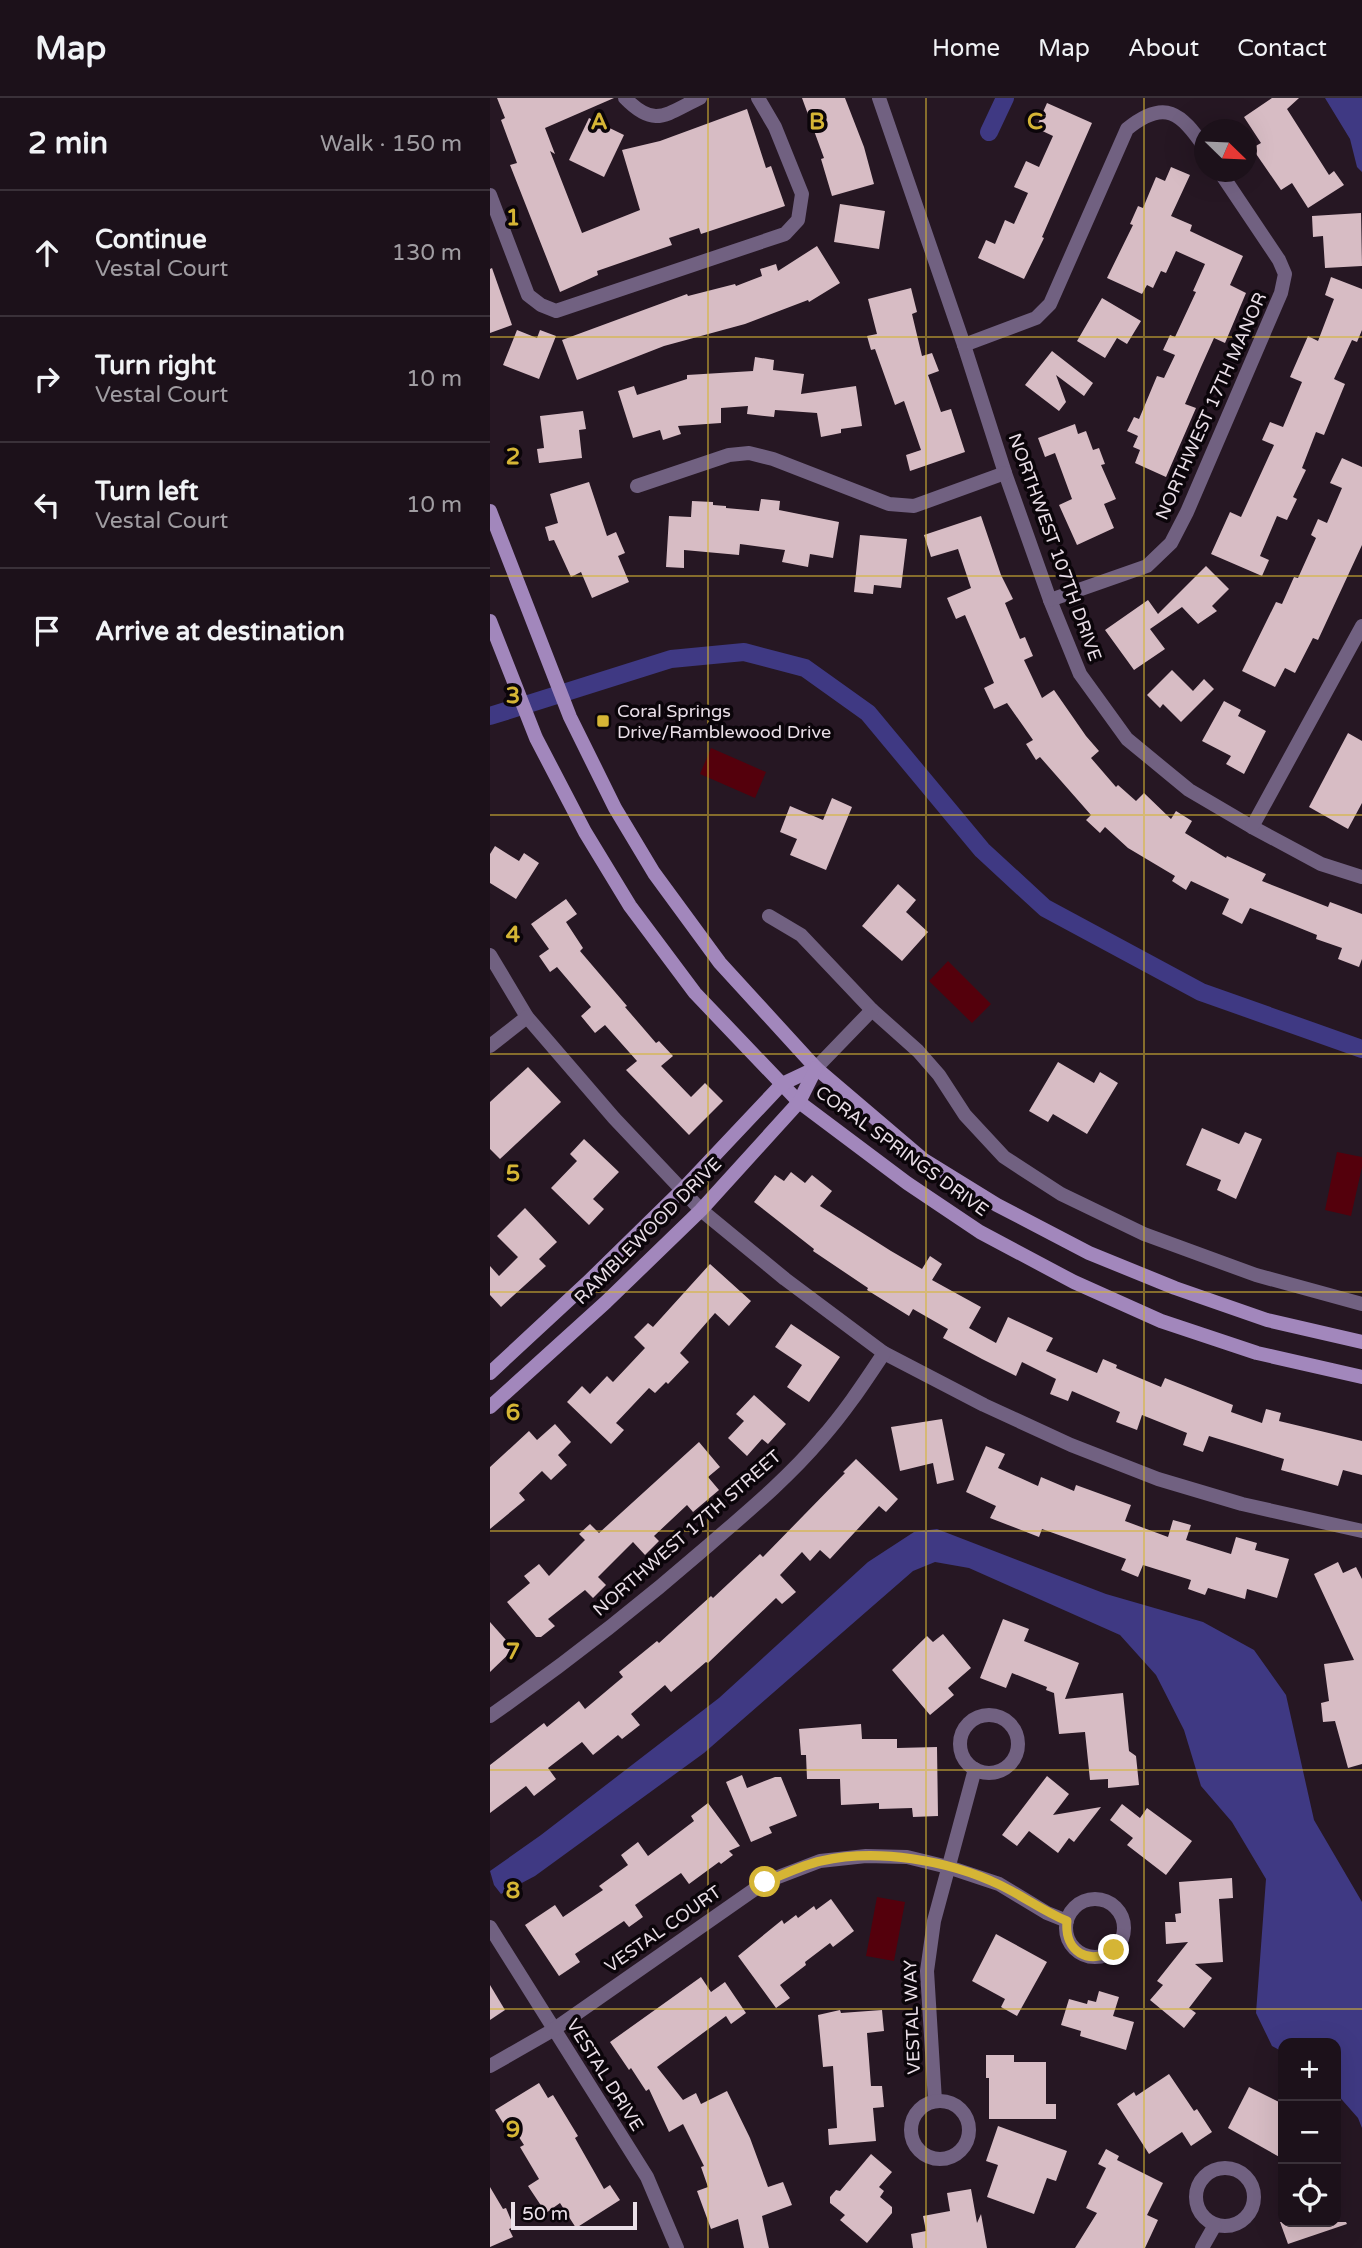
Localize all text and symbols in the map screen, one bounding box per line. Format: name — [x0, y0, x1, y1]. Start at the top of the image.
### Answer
text: Map — [35, 29, 106, 68]
text: Home — [932, 34, 1000, 63]
text: Map — [1038, 34, 1090, 63]
text: About — [1128, 34, 1199, 63]
text: Contact — [1237, 34, 1327, 63]
text: A — [590, 108, 608, 136]
text: B — [809, 108, 825, 136]
text: C — [1027, 108, 1043, 136]
north arrow — [1194, 119, 1257, 182]
text: 2 min — [28, 125, 108, 162]
text: Walk · 150 m — [320, 130, 462, 158]
text: 1 — [506, 204, 520, 232]
text: Continue — [95, 224, 207, 255]
icon: ahead — [28, 234, 66, 272]
text: 130 m — [392, 239, 462, 267]
text: Vestal Court — [95, 255, 228, 283]
street label: NORTHWEST 17TH MANOR — [1151, 289, 1271, 523]
text: Turn right — [95, 350, 216, 381]
icon: right — [28, 360, 66, 398]
text: 10 m — [406, 365, 462, 393]
text: Vestal Court — [95, 381, 228, 409]
street label: NORTHWEST 107TH DRIVE — [1003, 430, 1107, 664]
text: 2 — [506, 443, 520, 471]
text: Turn left — [95, 476, 198, 507]
icon: left — [28, 486, 66, 524]
text: 10 m — [406, 491, 462, 519]
text: Vestal Court — [95, 507, 228, 535]
icon: arrive — [28, 612, 66, 650]
text: Arrive at destination — [95, 616, 345, 647]
text: 3 — [506, 682, 520, 710]
place label: Coral Springs Drive/Ramblewood Drive — [617, 700, 831, 743]
marker: Coral Springs Drive/Ramblewood Drive — [595, 713, 611, 729]
text: 4 — [506, 921, 521, 949]
street label: CORAL SPRINGS DRIVE — [811, 1081, 993, 1221]
street label: RAMBLEWOOD DRIVE — [570, 1153, 726, 1309]
text: 5 — [506, 1160, 520, 1188]
text: 6 — [506, 1399, 520, 1427]
street label: NORTHWEST 17TH STREET — [588, 1445, 786, 1621]
text: 7 — [506, 1638, 520, 1666]
route start — [749, 1866, 780, 1897]
text: 8 — [506, 1877, 520, 1905]
street label: VESTAL COURT — [601, 1881, 725, 1977]
route end — [1098, 1934, 1129, 1965]
street label: VESTAL WAY — [899, 1959, 925, 2075]
street label: VESTAL DRIVE — [562, 2015, 648, 2135]
map controls — [1278, 2038, 1341, 2227]
button: + — [1278, 2038, 1341, 2101]
button: − — [1278, 2101, 1341, 2164]
text: 9 — [506, 2116, 520, 2144]
button: locate — [1278, 2164, 1341, 2227]
scale bar — [511, 2199, 637, 2231]
text: 50 m — [522, 2203, 568, 2225]

